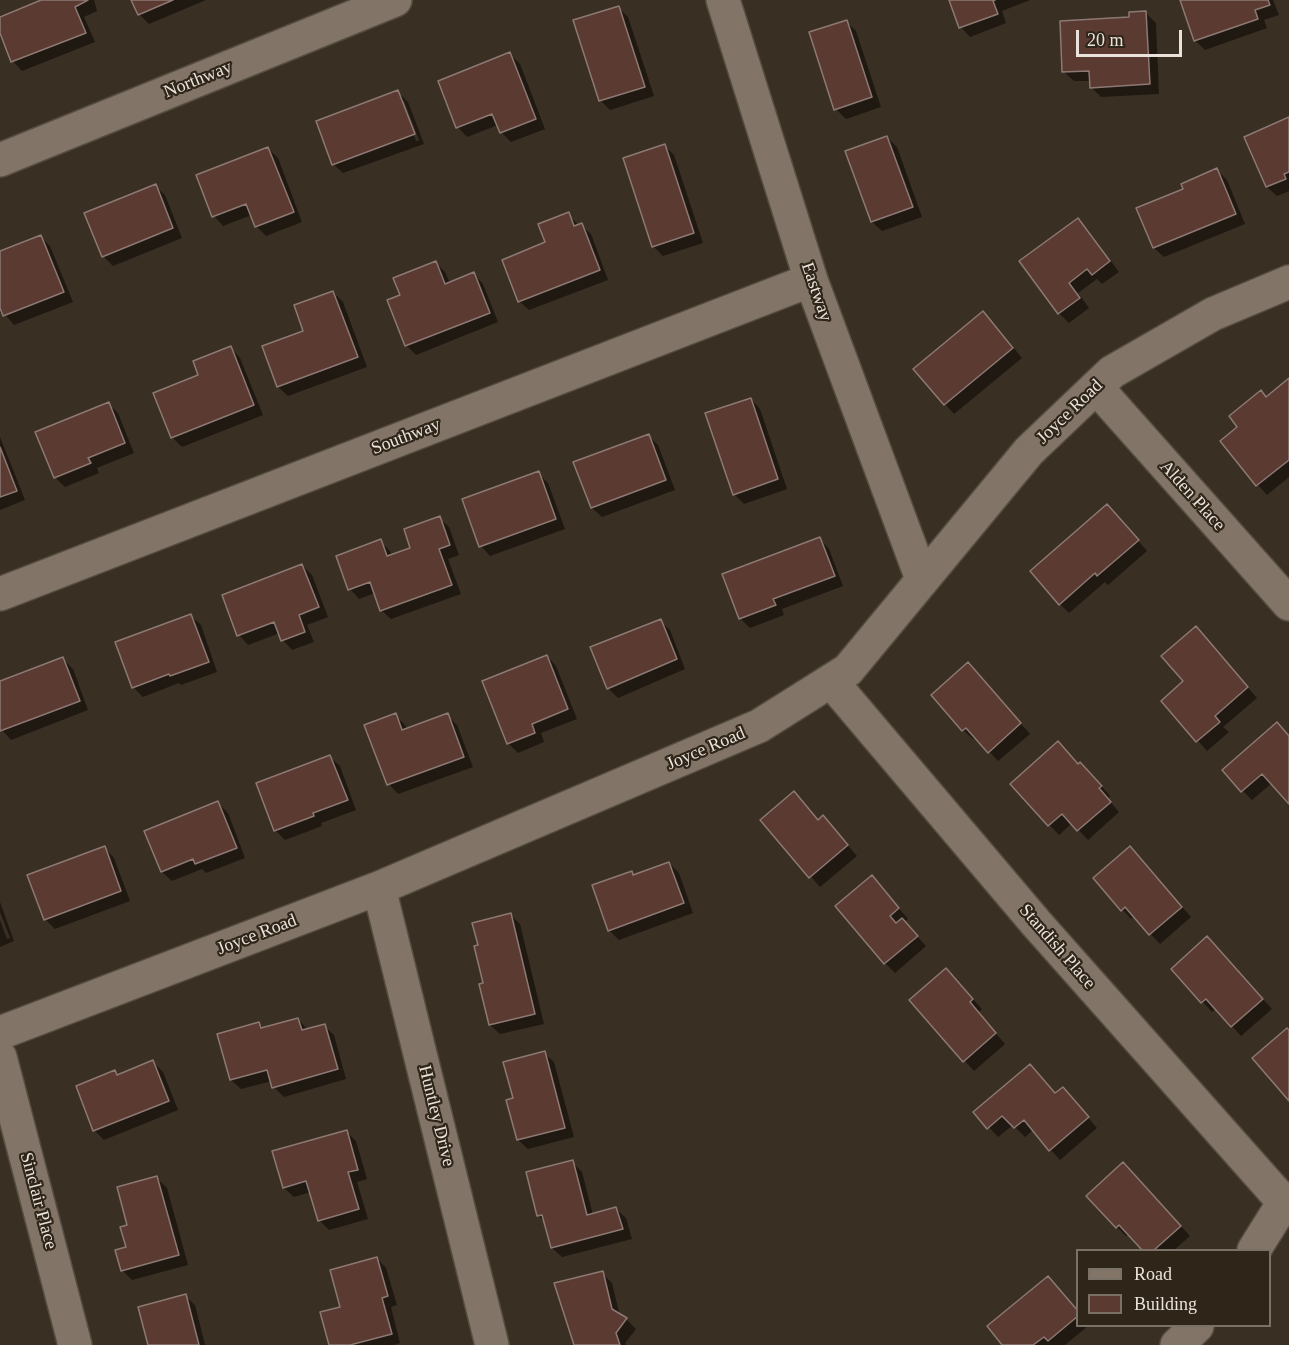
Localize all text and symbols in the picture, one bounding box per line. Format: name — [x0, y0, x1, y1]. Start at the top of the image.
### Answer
scale bar — [1079, 18, 1186, 56]
text: 20 m — [1087, 30, 1124, 50]
street label: Northway — [161, 57, 235, 103]
street label: Eastway — [796, 260, 836, 324]
street label: Joyce Road — [1032, 375, 1108, 449]
street label: Southway — [369, 414, 443, 460]
street label: Alden Place — [1155, 456, 1229, 536]
street label: Joyce Road — [663, 723, 749, 775]
street label: Standish Place — [1014, 900, 1100, 994]
street label: Joyce Road — [214, 910, 300, 960]
street label: Huntley Drive — [413, 1063, 459, 1169]
street label: Sinclair Place — [15, 1150, 61, 1252]
legend — [1076, 1249, 1271, 1327]
text: Road — [1134, 1264, 1172, 1284]
text: Building — [1134, 1294, 1197, 1314]

